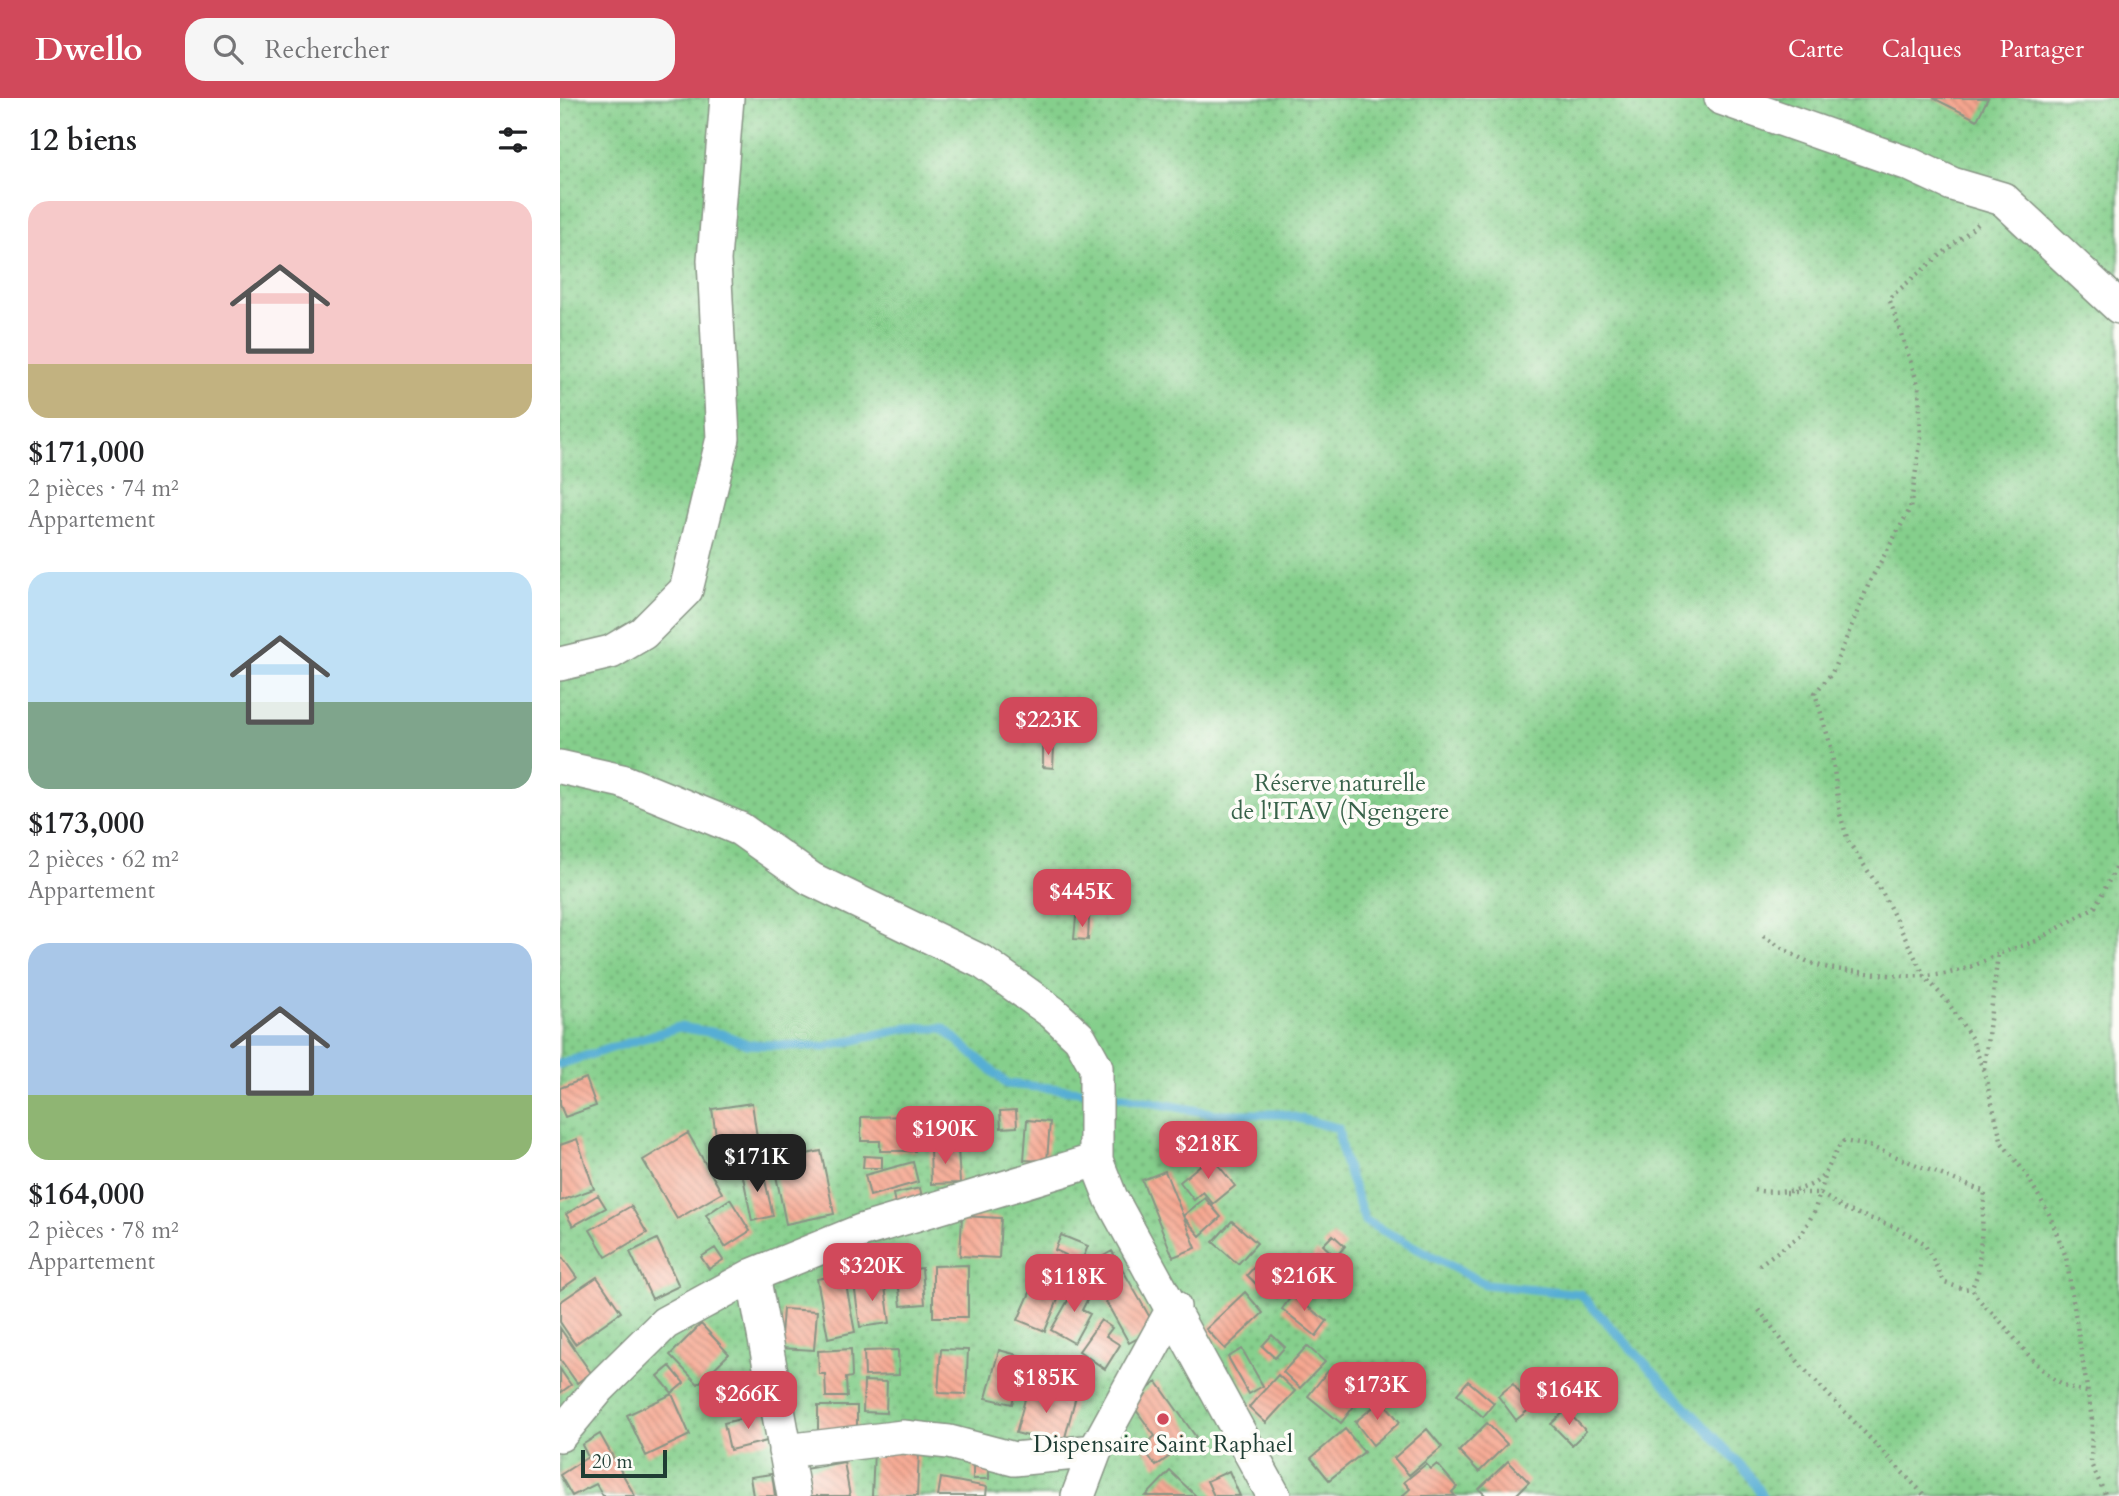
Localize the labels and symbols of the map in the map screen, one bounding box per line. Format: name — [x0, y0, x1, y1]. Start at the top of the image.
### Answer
pin: $223K — [999, 698, 1097, 757]
park label: Réserve naturelle de l'ITAV (Ngengere — [1231, 767, 1449, 828]
pin: $445K — [1033, 870, 1131, 929]
pin: $190K — [896, 1107, 994, 1166]
pin: $218K — [1159, 1122, 1257, 1181]
pin: $171K — [708, 1134, 806, 1194]
pin: $320K — [823, 1244, 921, 1303]
pin: $118K — [1025, 1254, 1123, 1314]
pin: $216K — [1255, 1254, 1353, 1313]
pin: $185K — [997, 1356, 1095, 1415]
pin: $173K — [1328, 1362, 1426, 1422]
pin: $164K — [1520, 1368, 1618, 1427]
pin: $266K — [699, 1372, 797, 1431]
marker: Dispensaire Saint Raphael — [1155, 1411, 1171, 1427]
place label: Dispensaire Saint Raphael — [1033, 1428, 1293, 1461]
scale bar — [581, 1447, 667, 1479]

